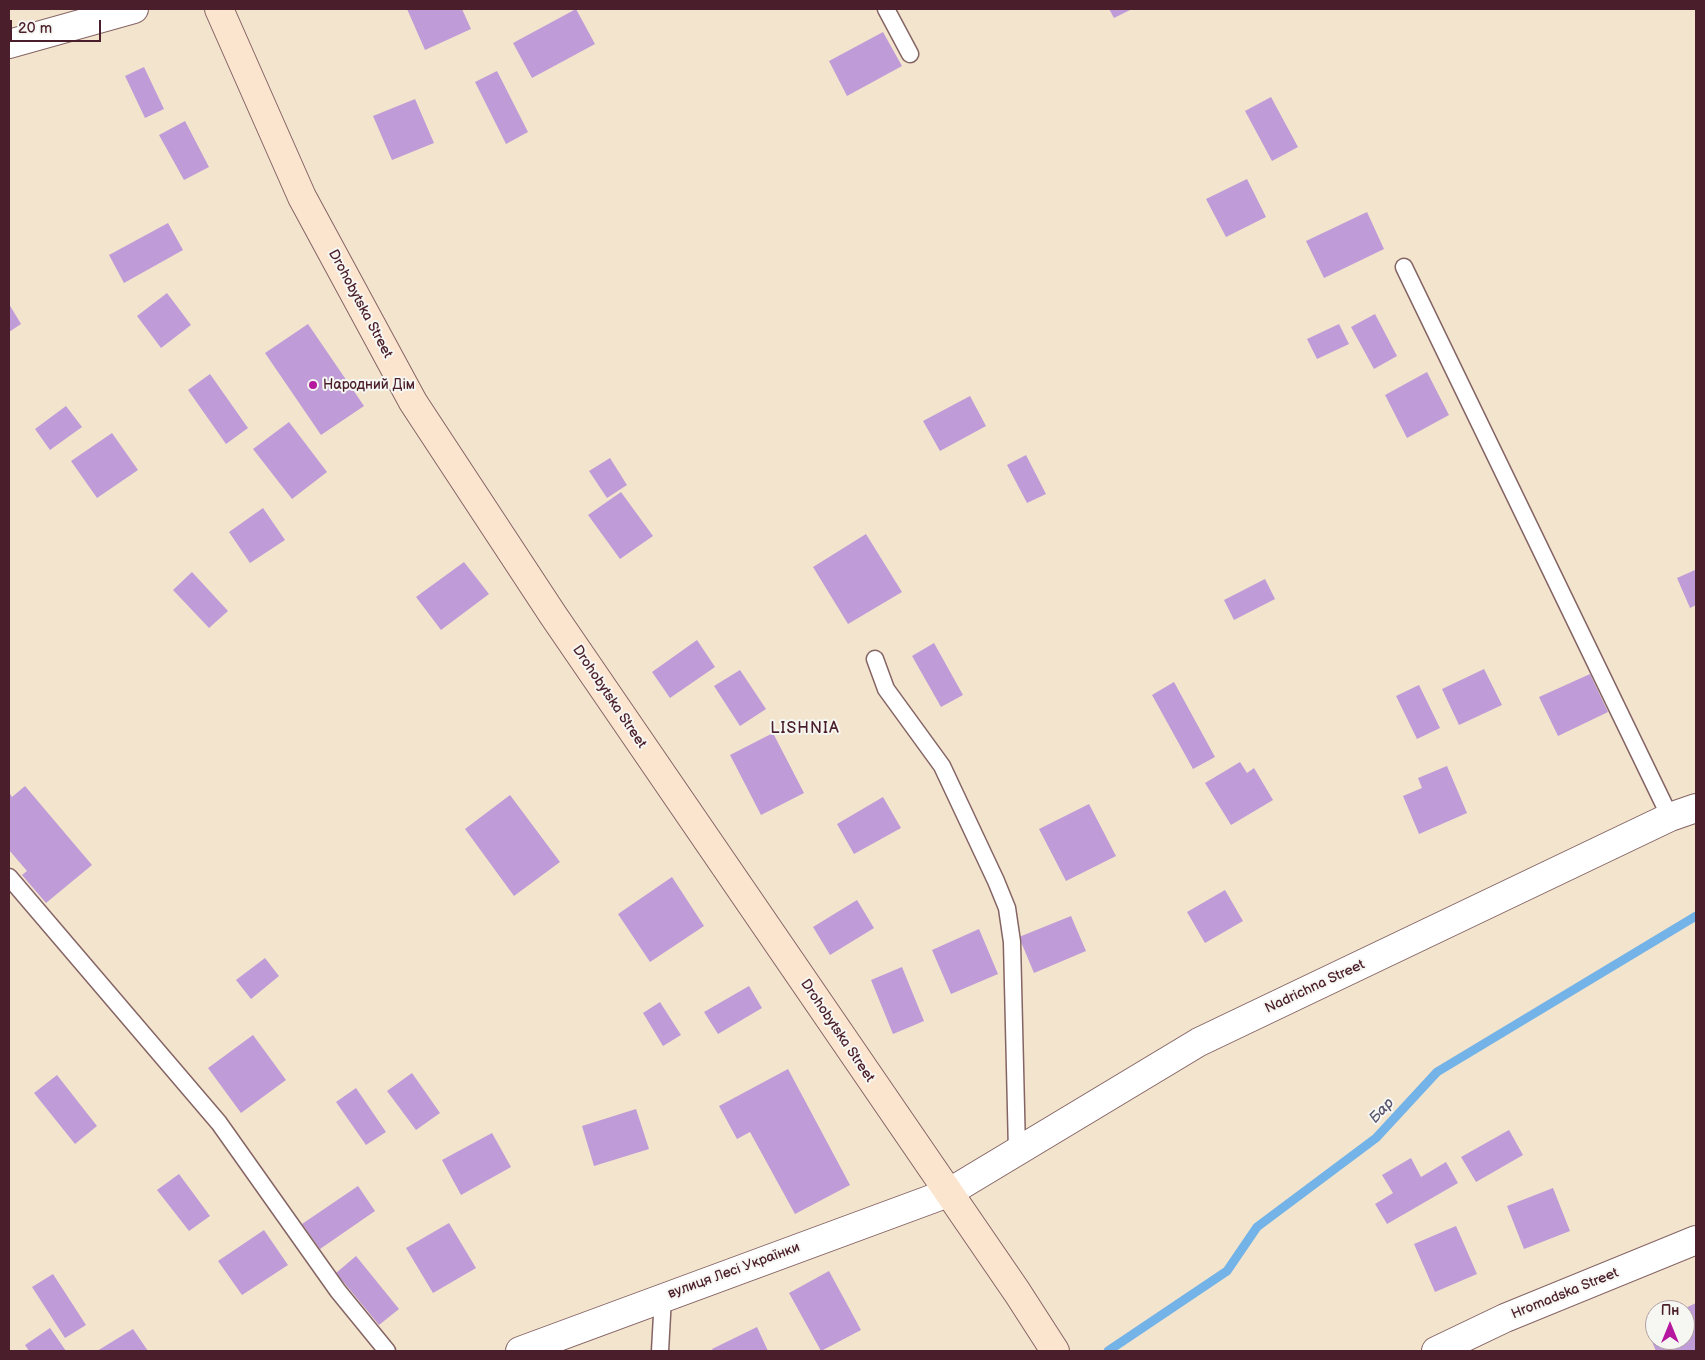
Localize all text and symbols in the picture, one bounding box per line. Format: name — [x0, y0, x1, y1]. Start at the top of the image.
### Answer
scale bar — [12, 10, 104, 42]
text: 20 m — [18, 19, 52, 38]
street label: Drohobytska Street — [324, 247, 396, 361]
place label: Народний Дім — [323, 377, 415, 393]
marker: Народний Дім — [307, 379, 319, 391]
street label: Drohobytska Street — [568, 642, 650, 752]
district label: LISHNIA — [769, 719, 841, 739]
street label: Nadrichna Street — [1262, 957, 1368, 1017]
street label: Drohobytska Street — [796, 976, 878, 1086]
water label: Бар — [1366, 1095, 1398, 1127]
street label: вулиця Лесі Українки — [666, 1239, 802, 1303]
street label: Hromadska Street — [1509, 1265, 1621, 1323]
north arrow — [1645, 1300, 1695, 1350]
text: Пн — [1661, 1302, 1679, 1319]

